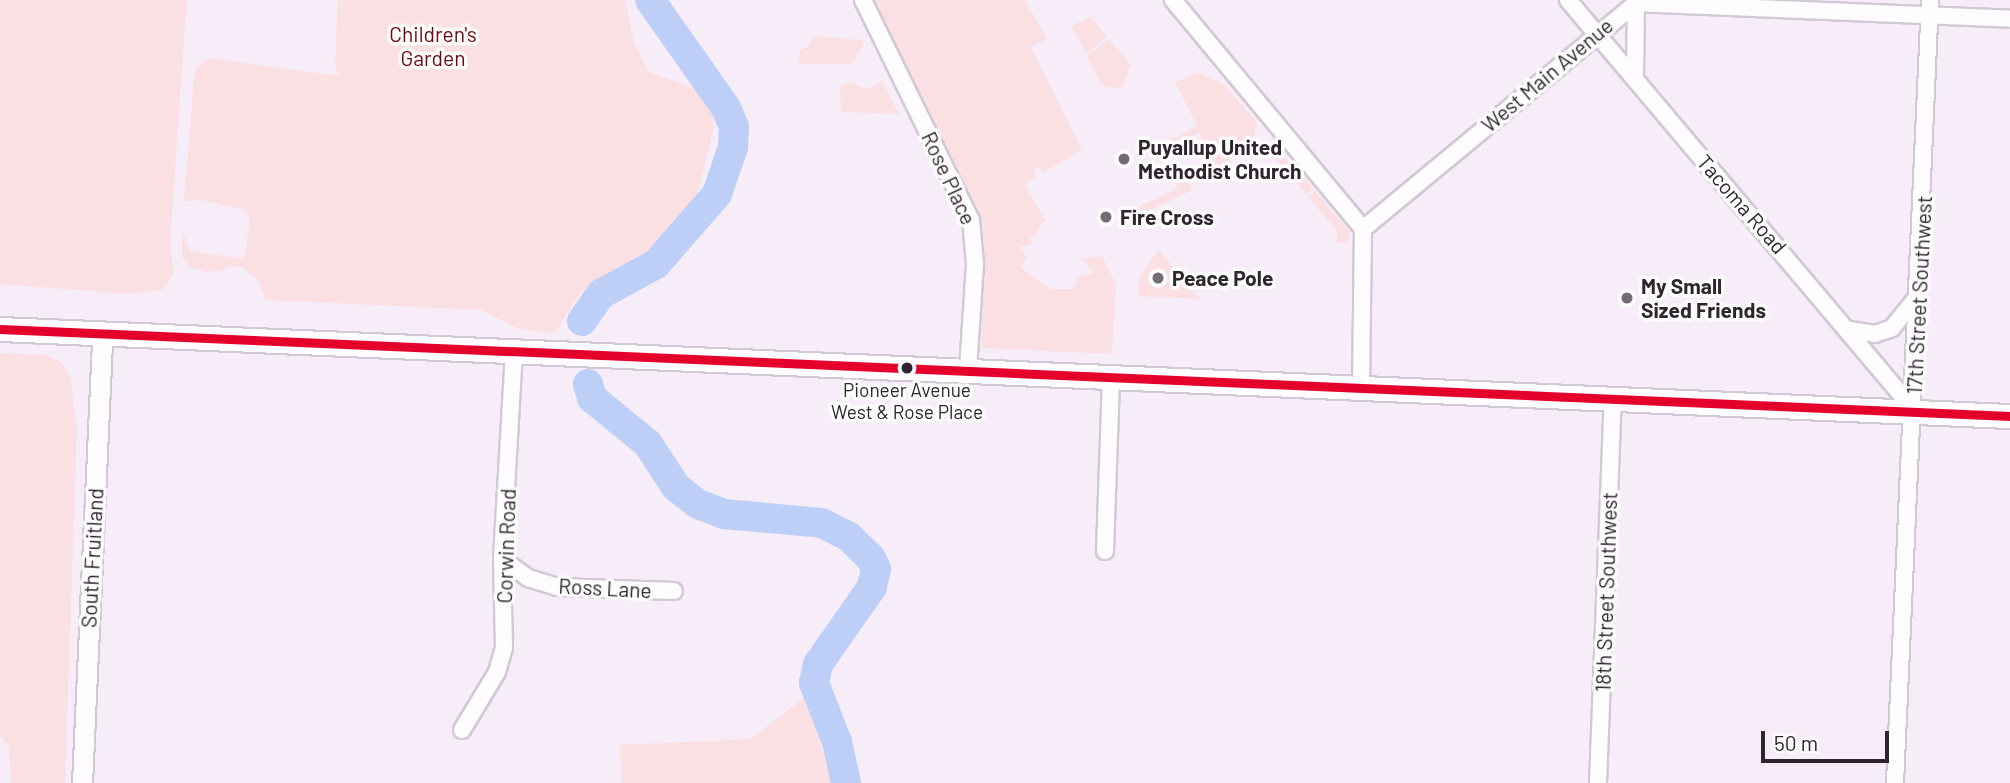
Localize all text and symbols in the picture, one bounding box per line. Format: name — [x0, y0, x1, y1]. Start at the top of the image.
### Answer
street label: West Main Avenue — [1476, 13, 1618, 137]
park label: Children's Garden — [389, 21, 477, 71]
street label: Rose Place — [916, 127, 982, 229]
place label: Puyallup United Methodist Church — [1138, 134, 1302, 184]
street label: Tacoma Road — [1692, 149, 1792, 259]
marker: Puyallup United Methodist Church — [1116, 151, 1132, 167]
street label: 17th Street Southwest — [1901, 195, 1937, 395]
place label: Fire Cross — [1120, 204, 1214, 230]
marker: Fire Cross — [1098, 209, 1114, 225]
place label: Peace Pole — [1172, 265, 1273, 291]
marker: Peace Pole — [1150, 270, 1166, 286]
place label: My Small Sized Friends — [1641, 273, 1766, 323]
marker: My Small Sized Friends — [1619, 290, 1635, 306]
marker: Pioneer Avenue West & Rose Place — [900, 361, 914, 375]
place label: Pioneer Avenue West & Rose Place — [831, 379, 983, 423]
street label: South Fruitland — [76, 487, 108, 629]
street label: Corwin Road — [491, 488, 521, 604]
street label: 18th Street Southwest — [1590, 492, 1622, 692]
street label: Ross Lane — [558, 573, 652, 603]
scale bar — [1765, 716, 1893, 760]
text: 50 m — [1774, 730, 1818, 755]

